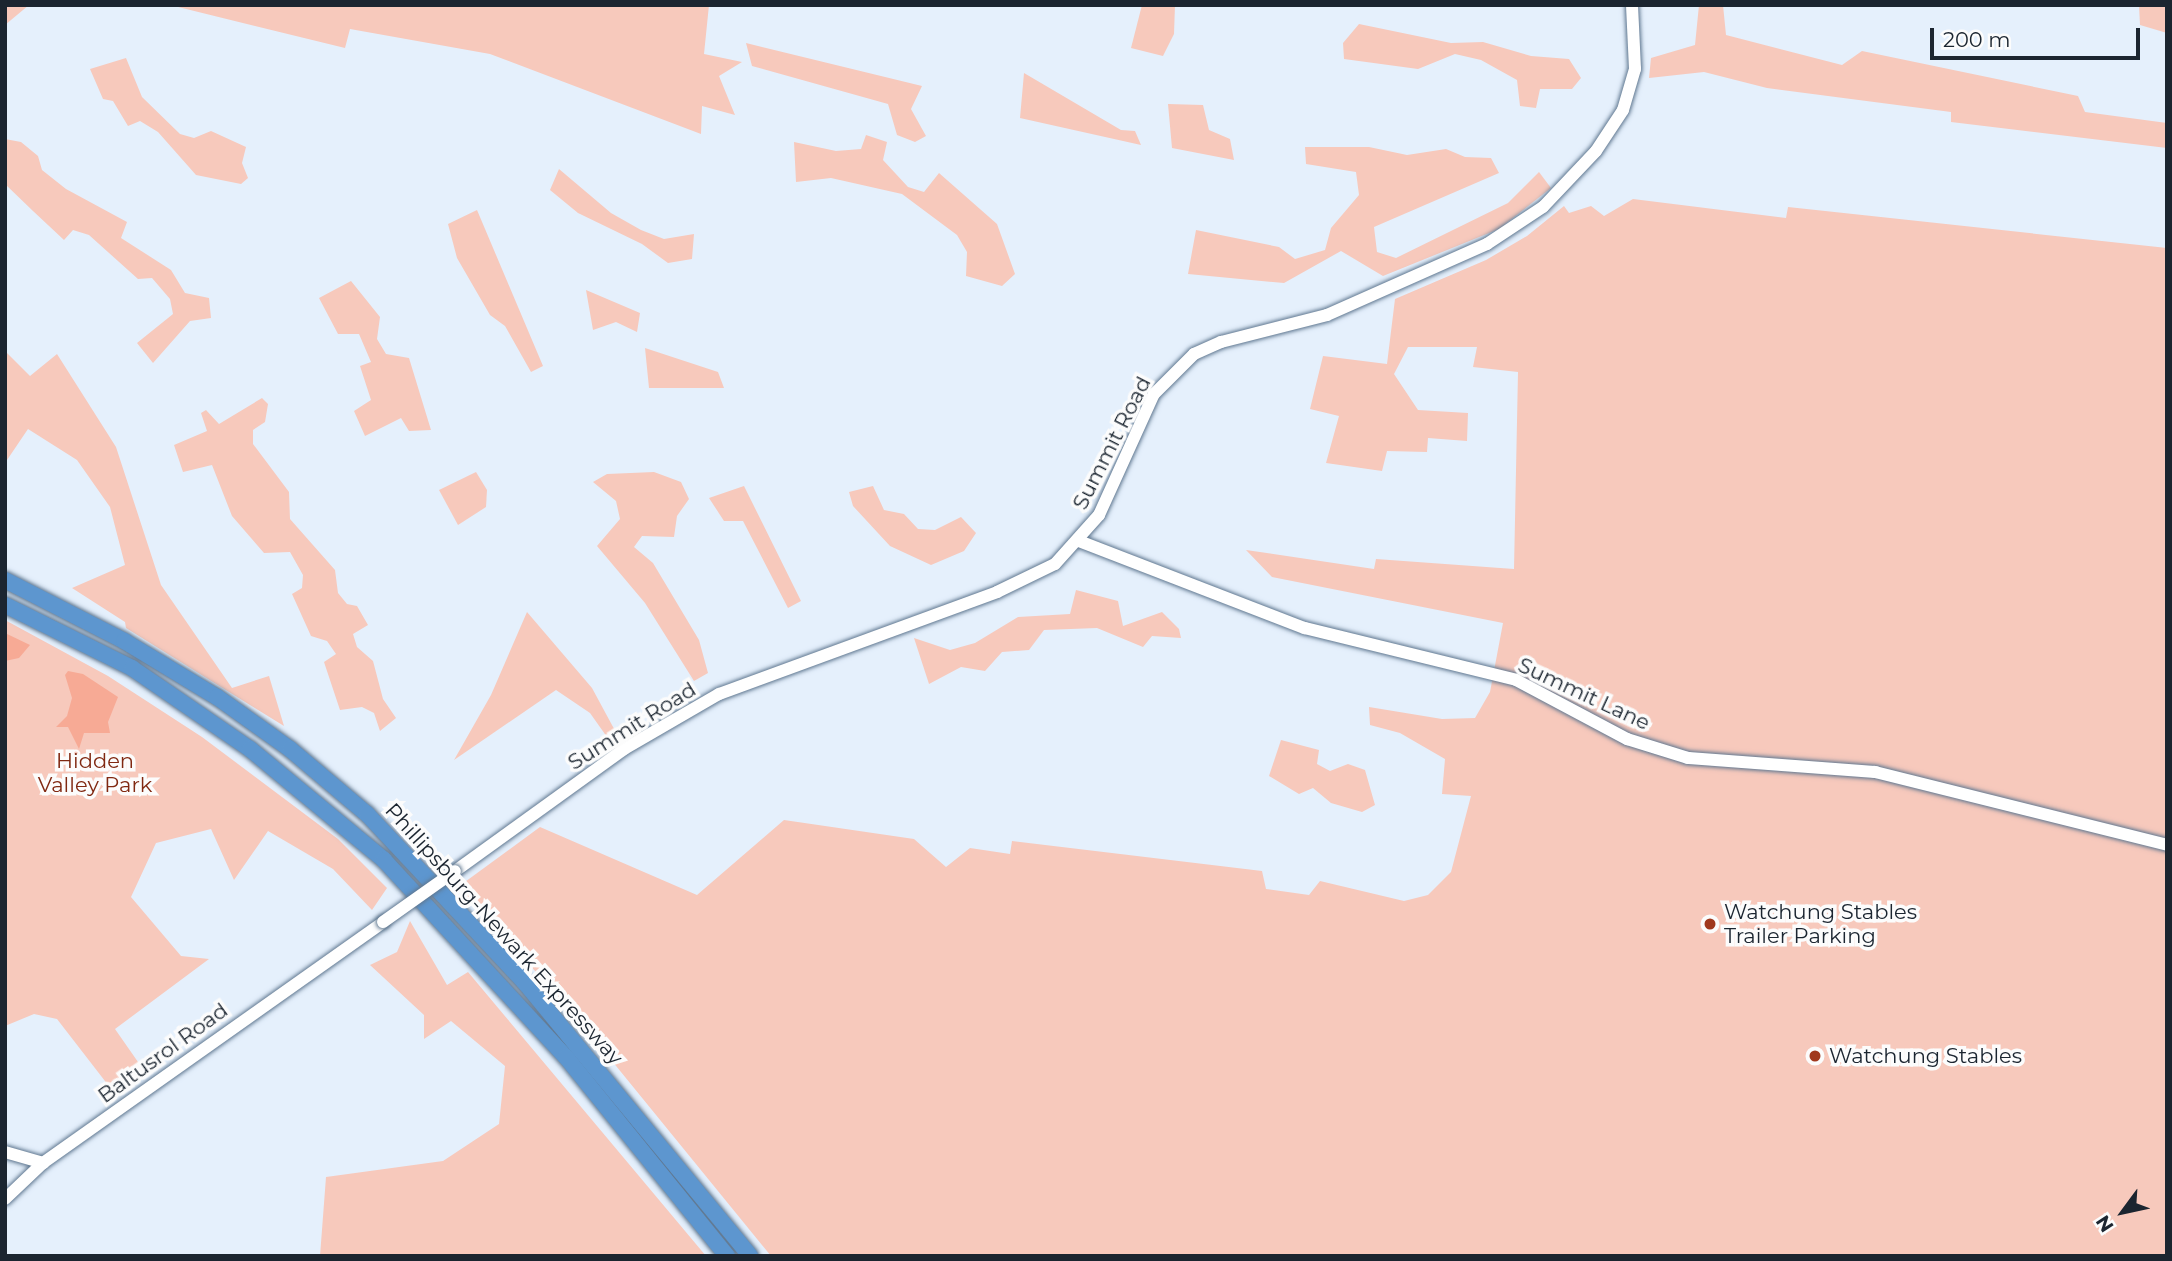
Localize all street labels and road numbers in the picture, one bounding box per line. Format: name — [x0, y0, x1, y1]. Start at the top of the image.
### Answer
street label: Summit Road — [1068, 372, 1156, 514]
street label: Summit Lane — [1514, 652, 1654, 736]
street label: Summit Road — [563, 677, 701, 775]
street label: Phillipsburg-Newark Expressway — [380, 798, 628, 1070]
street label: Baltusrol Road — [93, 998, 233, 1108]

